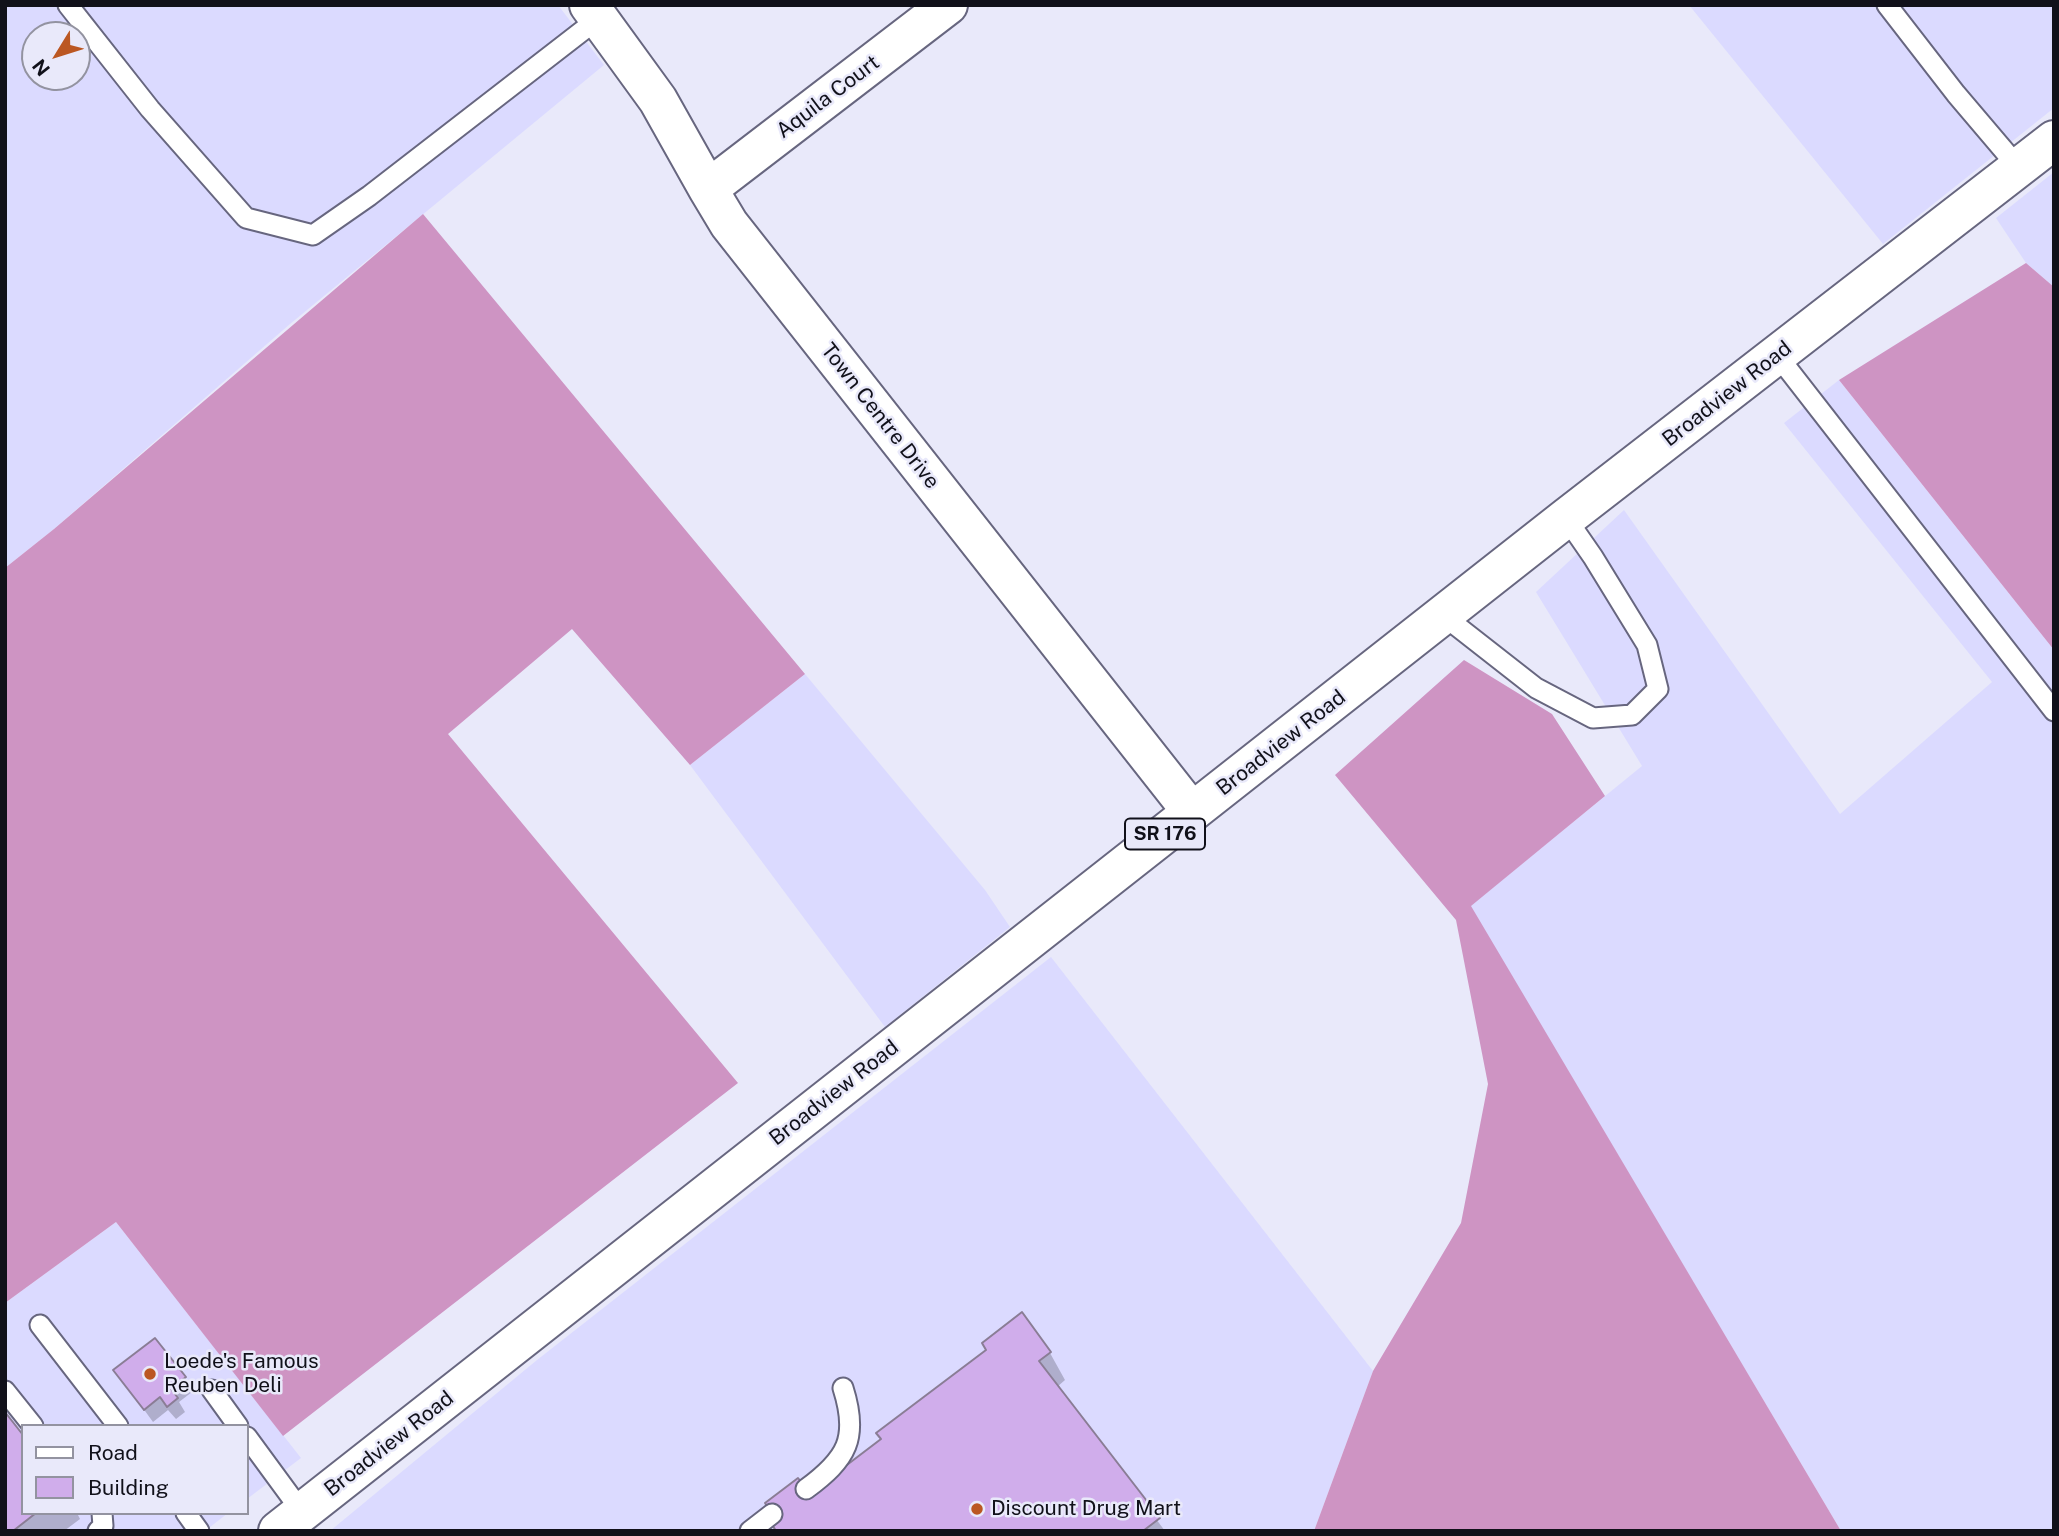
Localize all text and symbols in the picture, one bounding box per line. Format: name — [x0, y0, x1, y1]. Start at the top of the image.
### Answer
north arrow — [21, 21, 91, 91]
street label: Aquila Court — [772, 50, 884, 144]
text: N — [28, 55, 54, 80]
street label: Broadview Road — [1657, 336, 1797, 452]
street label: Town Centre Drive — [815, 338, 945, 494]
street label: Broadview Road — [1211, 685, 1351, 801]
road number: SR 176 — [1125, 818, 1205, 849]
street label: Broadview Road — [764, 1035, 904, 1151]
place label: Loede's Famous Reuben Deli — [164, 1349, 319, 1399]
marker: Loede's Famous Reuben Deli — [142, 1366, 158, 1382]
street label: Broadview Road — [319, 1386, 459, 1502]
legend — [21, 1424, 248, 1515]
text: Road — [88, 1440, 138, 1465]
text: Building — [88, 1475, 169, 1500]
place label: Discount Drug Mart — [991, 1496, 1181, 1522]
marker: Discount Drug Mart — [969, 1501, 985, 1517]

